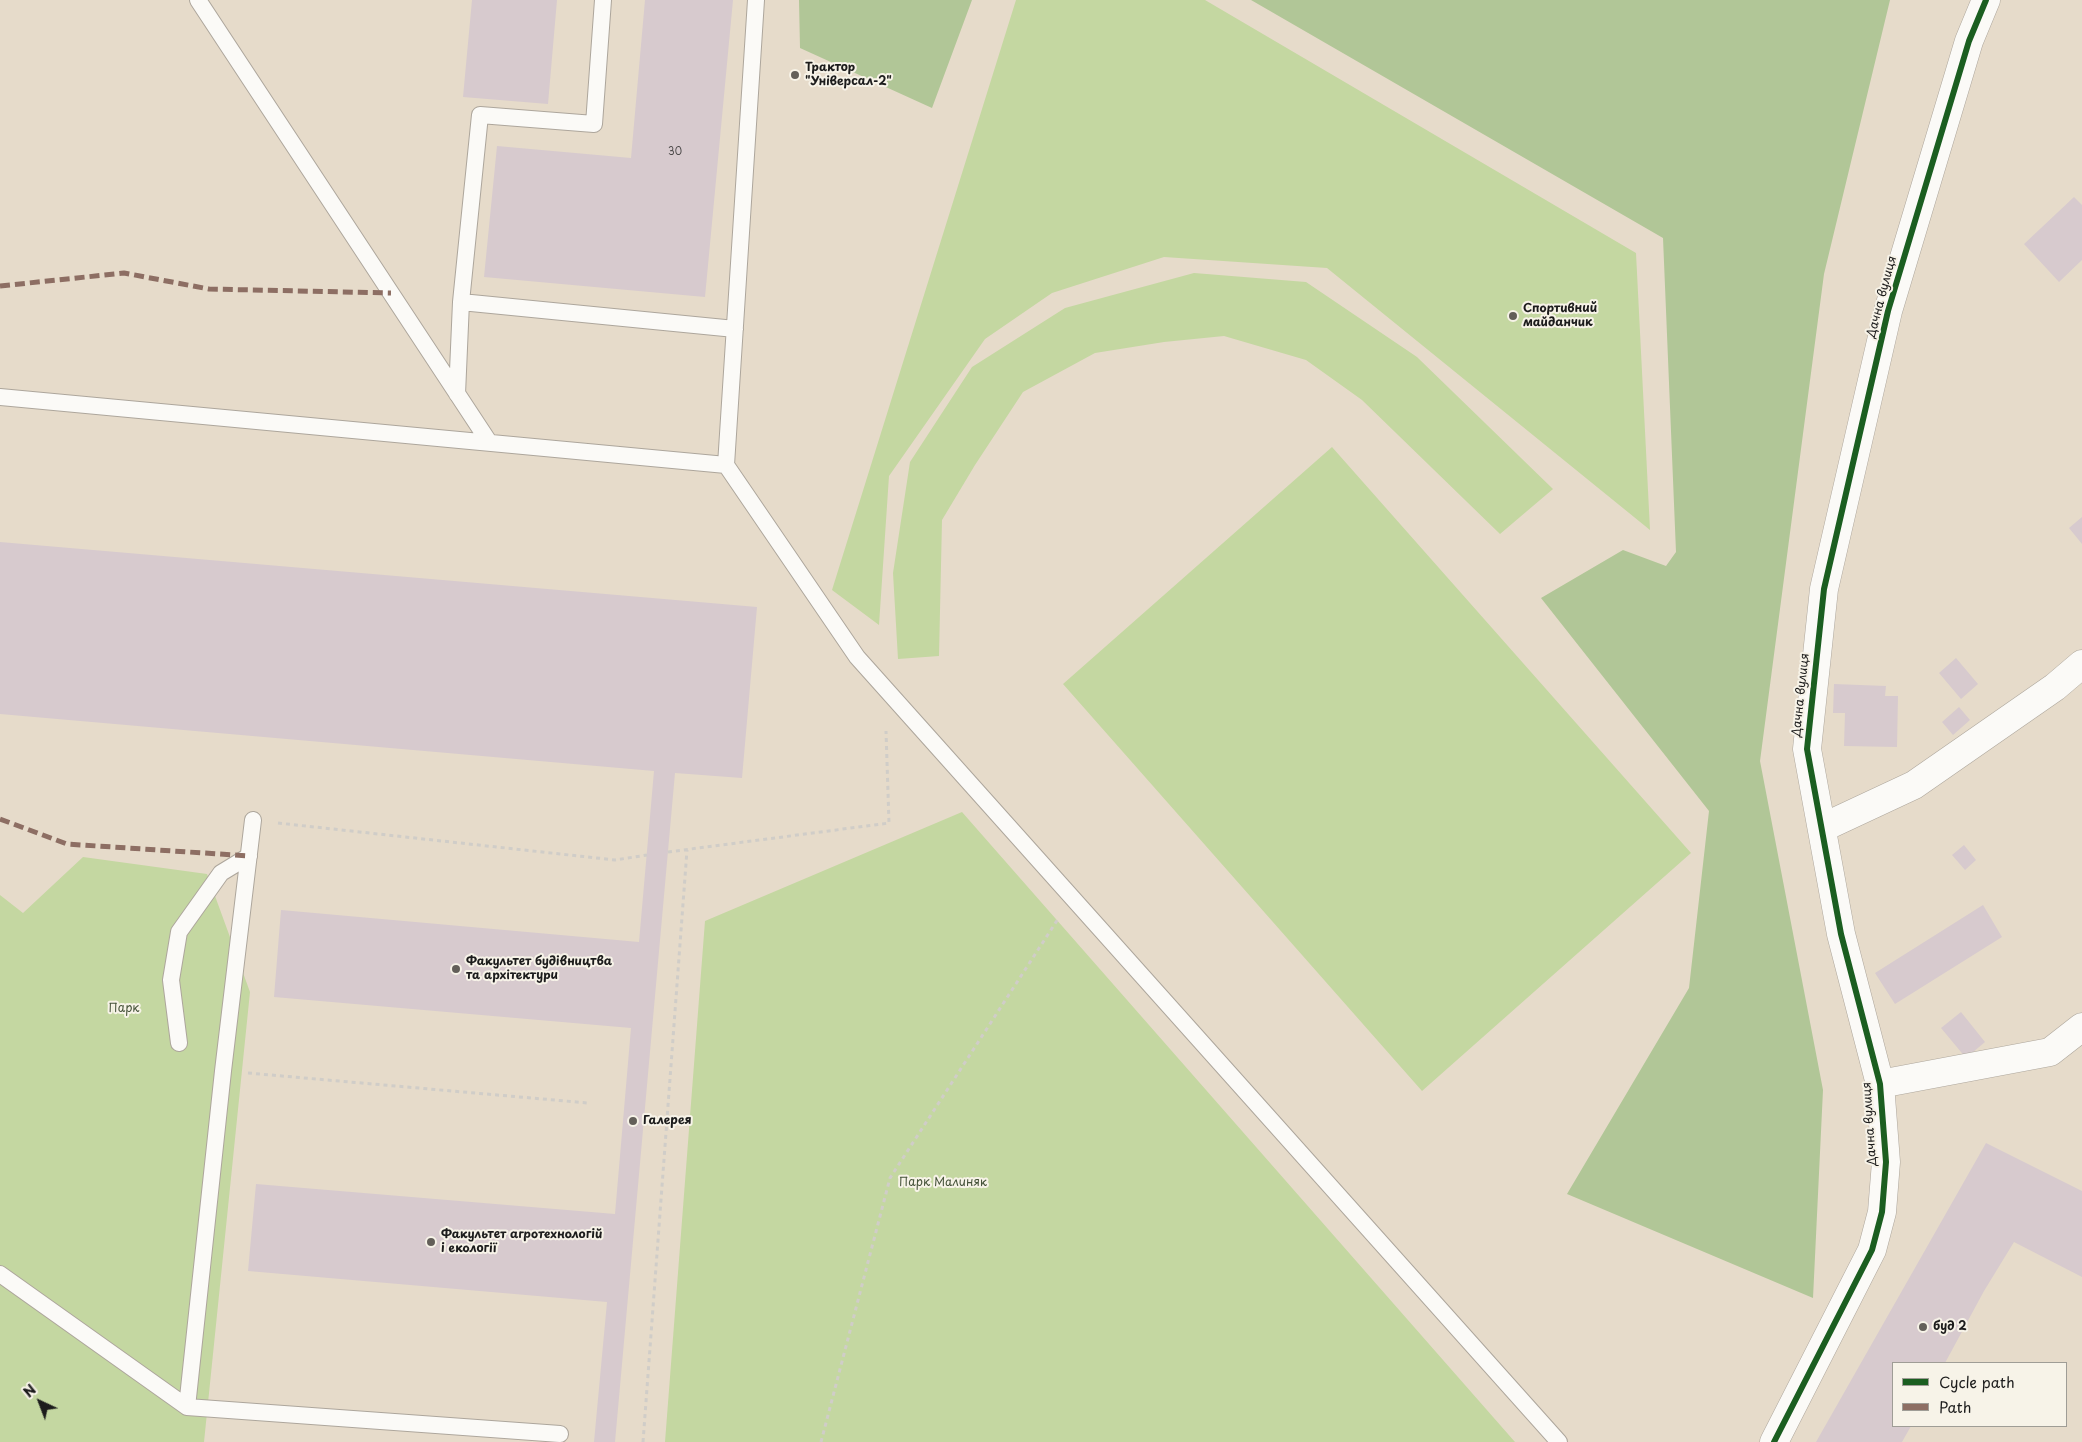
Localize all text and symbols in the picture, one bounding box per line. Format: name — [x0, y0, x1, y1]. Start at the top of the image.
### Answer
place label: Трактор "Універсал-2" — [805, 61, 892, 89]
marker: Трактор "Універсал-2" — [789, 69, 801, 81]
house number: 30 — [668, 146, 682, 158]
street label: Дачна вулиця — [1864, 255, 1900, 339]
place label: Спортивний майданчик — [1523, 302, 1597, 330]
marker: Спортивний майданчик — [1507, 310, 1519, 322]
street label: Дачна вулиця — [1789, 652, 1813, 738]
place label: Факультет будівництва та архітектури — [466, 955, 612, 983]
marker: Факультет будівництва та архітектури — [450, 963, 462, 975]
park label: Парк — [109, 1002, 139, 1016]
street label: Дачна вулиця — [1860, 1082, 1880, 1166]
place label: Галерея — [643, 1114, 691, 1128]
marker: Галерея — [627, 1115, 639, 1127]
park label: Парк Малиняк — [899, 1176, 987, 1190]
place label: Факультет агротехнологій і екології — [441, 1228, 603, 1256]
marker: Факультет агротехнологій і екології — [425, 1236, 437, 1248]
place label: буд 2 — [1933, 1320, 1967, 1334]
marker: буд 2 — [1917, 1321, 1929, 1333]
legend — [1892, 1362, 2067, 1427]
text: Cycle path — [1939, 1370, 2015, 1393]
north arrow — [15, 1377, 65, 1427]
text: N — [18, 1379, 41, 1402]
text: Path — [1939, 1395, 1971, 1418]

